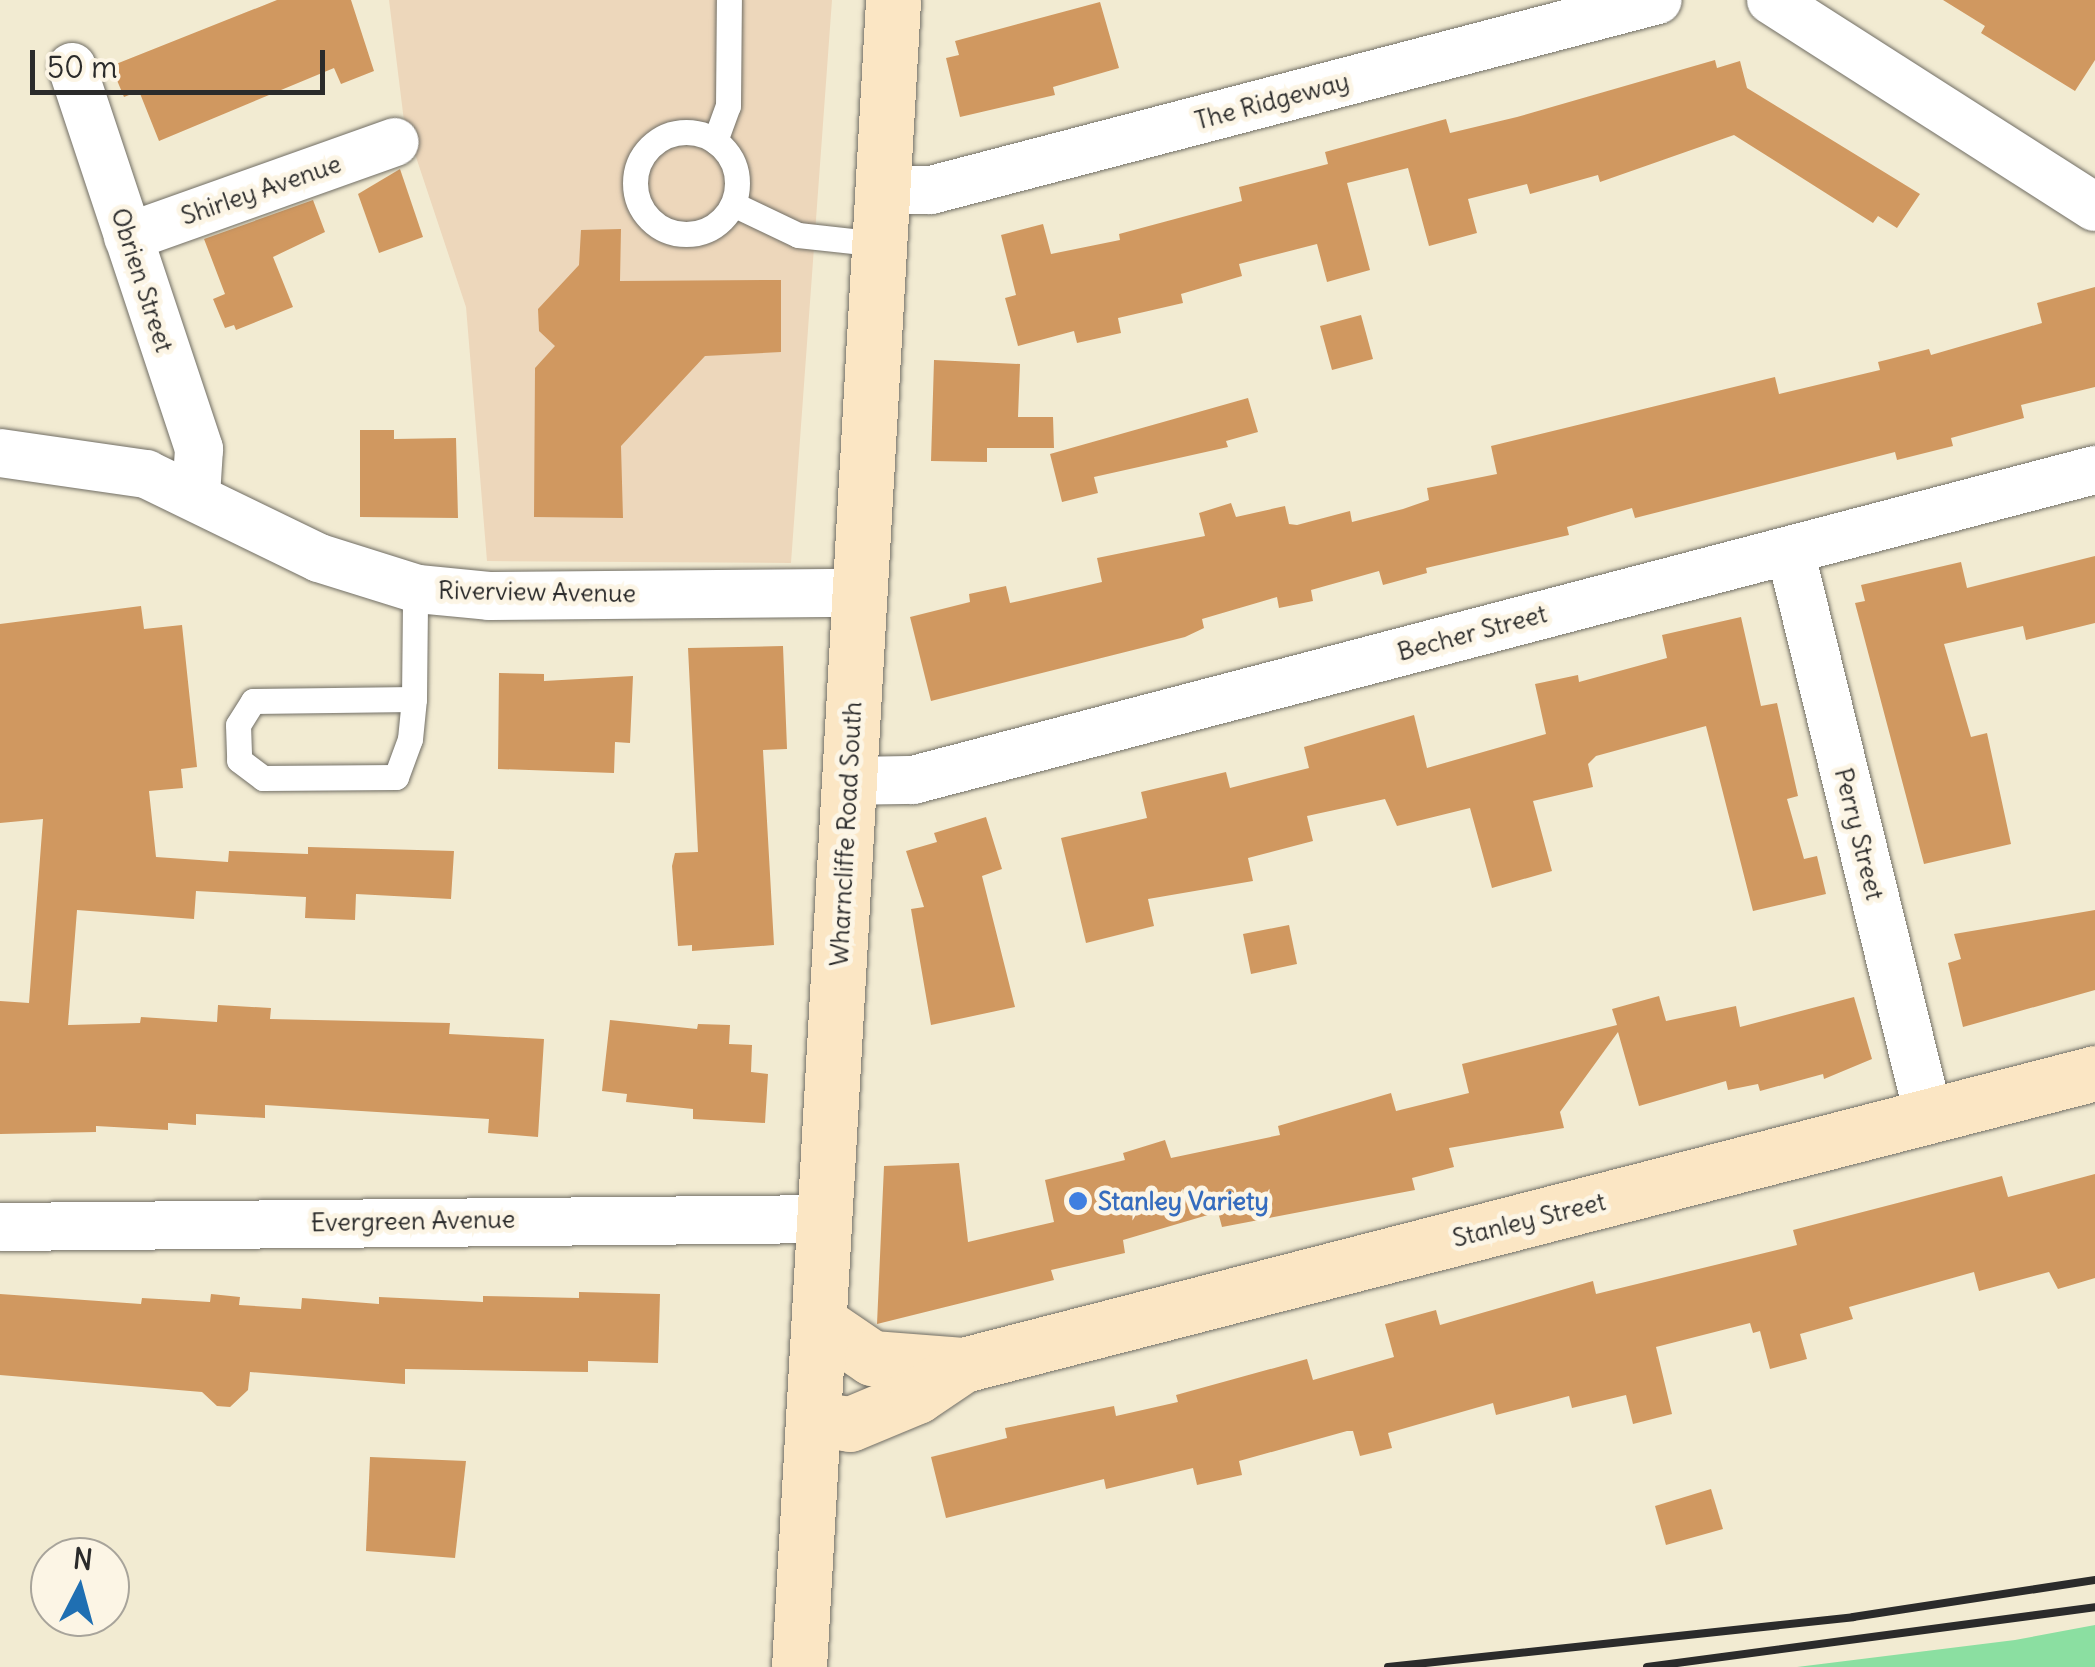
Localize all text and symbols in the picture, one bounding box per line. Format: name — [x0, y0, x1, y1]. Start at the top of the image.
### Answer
scale bar — [35, 30, 330, 92]
text: 50 m — [47, 48, 117, 86]
street label: The Ridgeway — [1192, 66, 1352, 136]
street label: Shirley Avenue — [177, 149, 345, 231]
street label: Obrien Street — [105, 204, 179, 356]
street label: Riverview Avenue — [438, 575, 636, 609]
street label: Becher Street — [1394, 599, 1550, 667]
street label: Wharncliffe Road South — [824, 701, 868, 967]
street label: Perry Street — [1828, 765, 1890, 903]
place label: Stanley Variety — [1098, 1186, 1269, 1216]
street label: Stanley Street — [1449, 1187, 1609, 1253]
marker: Stanley Variety — [1067, 1190, 1089, 1212]
street label: Evergreen Avenue — [311, 1204, 515, 1238]
north arrow — [30, 1537, 130, 1637]
text: N — [71, 1540, 94, 1578]

